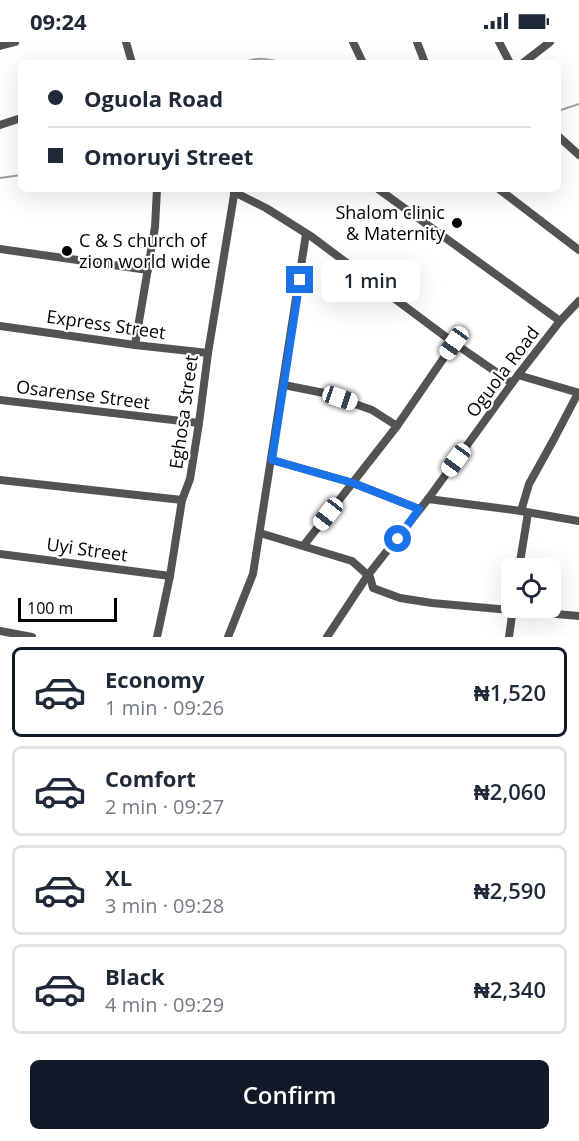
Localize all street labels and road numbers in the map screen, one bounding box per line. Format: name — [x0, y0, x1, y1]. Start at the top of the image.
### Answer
street label: Express Street — [45, 304, 167, 344]
street label: Oguola Road — [460, 321, 544, 422]
street label: Eghosa Street — [163, 353, 203, 471]
street label: Osarense Street — [15, 374, 151, 414]
street label: Uyi Street — [45, 531, 129, 567]

